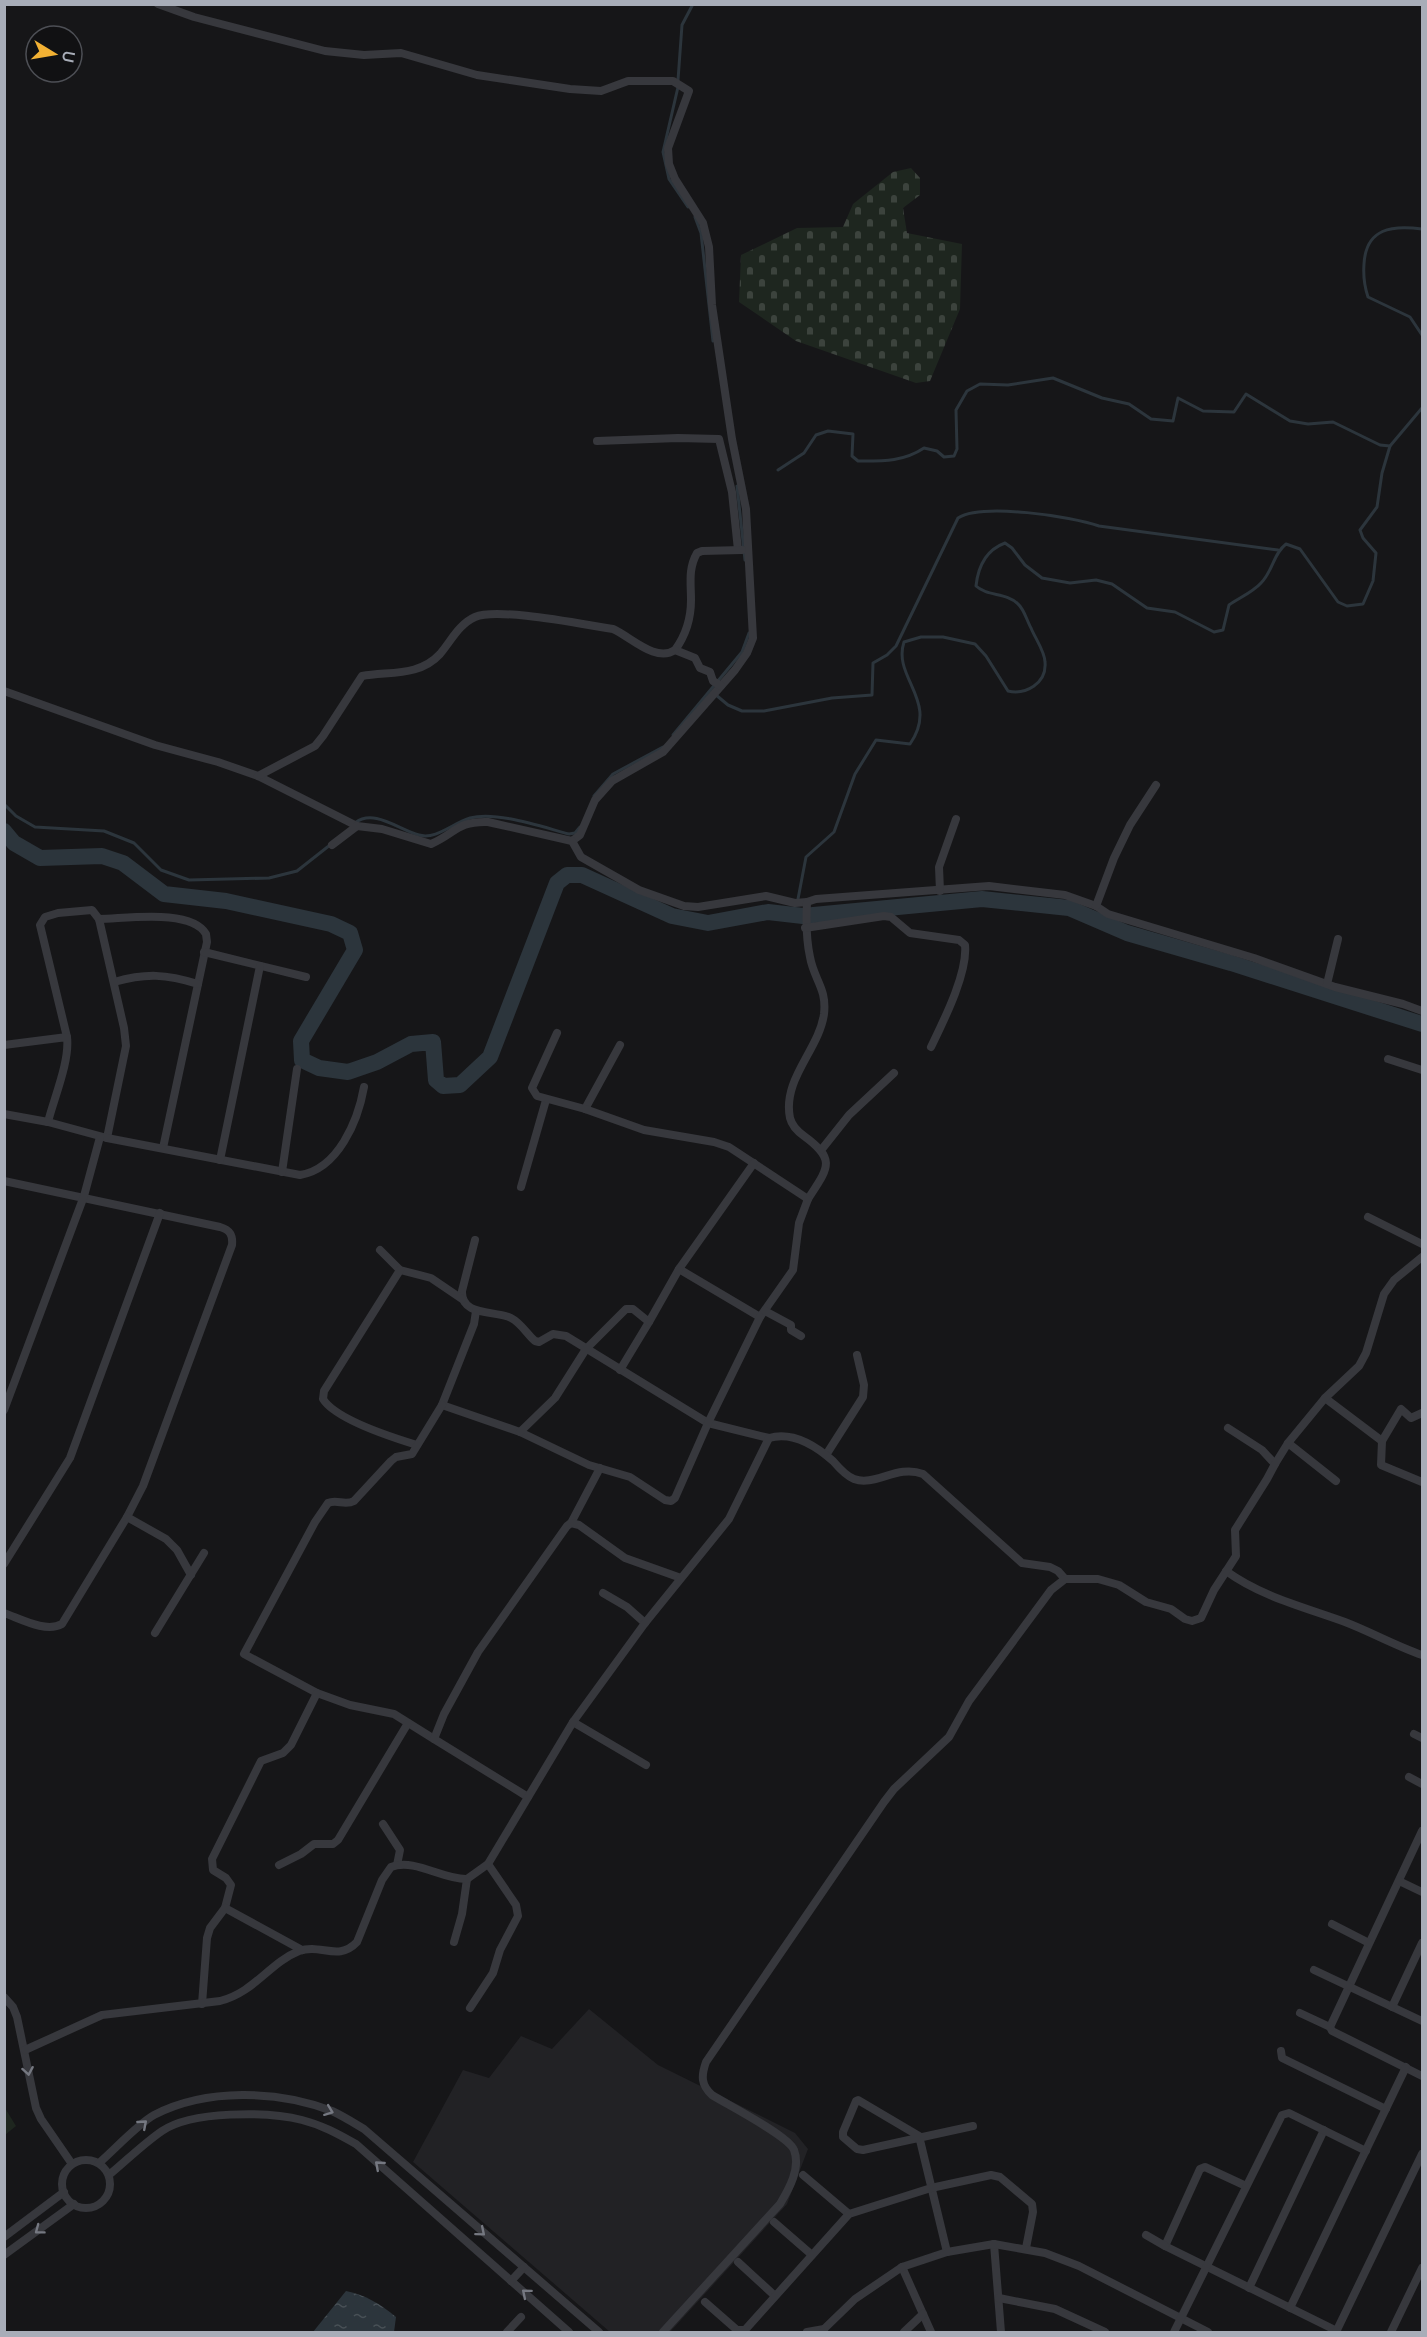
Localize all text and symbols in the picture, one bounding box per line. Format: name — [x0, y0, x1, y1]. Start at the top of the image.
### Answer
north arrow — [24, 24, 84, 84]
text: U — [57, 49, 81, 65]
one-way arrow — [21, 2066, 34, 2076]
one-way arrow — [323, 2104, 334, 2116]
one-way arrow — [136, 2120, 147, 2131]
one-way arrow — [375, 2161, 386, 2172]
one-way arrow — [35, 2223, 46, 2234]
one-way arrow — [474, 2224, 485, 2235]
one-way arrow — [522, 2290, 533, 2301]

